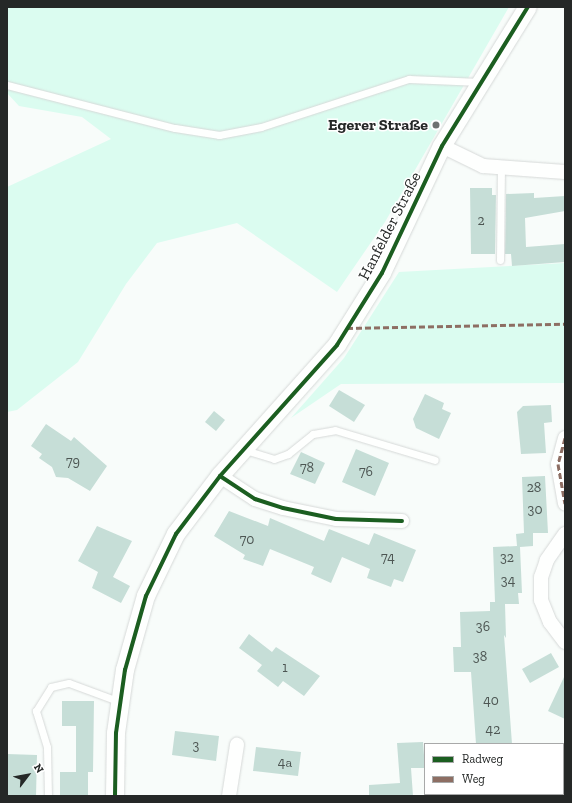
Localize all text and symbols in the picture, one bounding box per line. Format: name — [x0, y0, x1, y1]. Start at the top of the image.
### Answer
place label: Egerer Straße — [328, 115, 428, 135]
marker: Egerer Straße — [431, 120, 441, 130]
street label: Hanfelder Straße — [354, 169, 426, 283]
house number: 2 — [477, 213, 485, 229]
house number: 79 — [66, 454, 80, 470]
house number: 78 — [300, 460, 314, 476]
house number: 76 — [359, 464, 373, 480]
house number: 28 — [527, 480, 541, 496]
house number: 30 — [528, 502, 542, 518]
house number: 70 — [240, 532, 254, 548]
house number: 74 — [381, 550, 395, 566]
house number: 32 — [500, 550, 514, 566]
house number: 34 — [501, 573, 515, 589]
house number: 36 — [476, 619, 490, 635]
house number: 38 — [473, 649, 487, 665]
house number: 1 — [282, 660, 288, 676]
house number: 40 — [483, 693, 499, 709]
house number: 42 — [486, 722, 500, 738]
house number: 3 — [193, 738, 199, 754]
legend — [424, 743, 564, 795]
text: Radweg — [462, 752, 503, 766]
north arrow — [8, 755, 48, 795]
house number: 4a — [278, 755, 292, 771]
text: N — [31, 761, 46, 775]
text: Weg — [462, 772, 485, 786]

